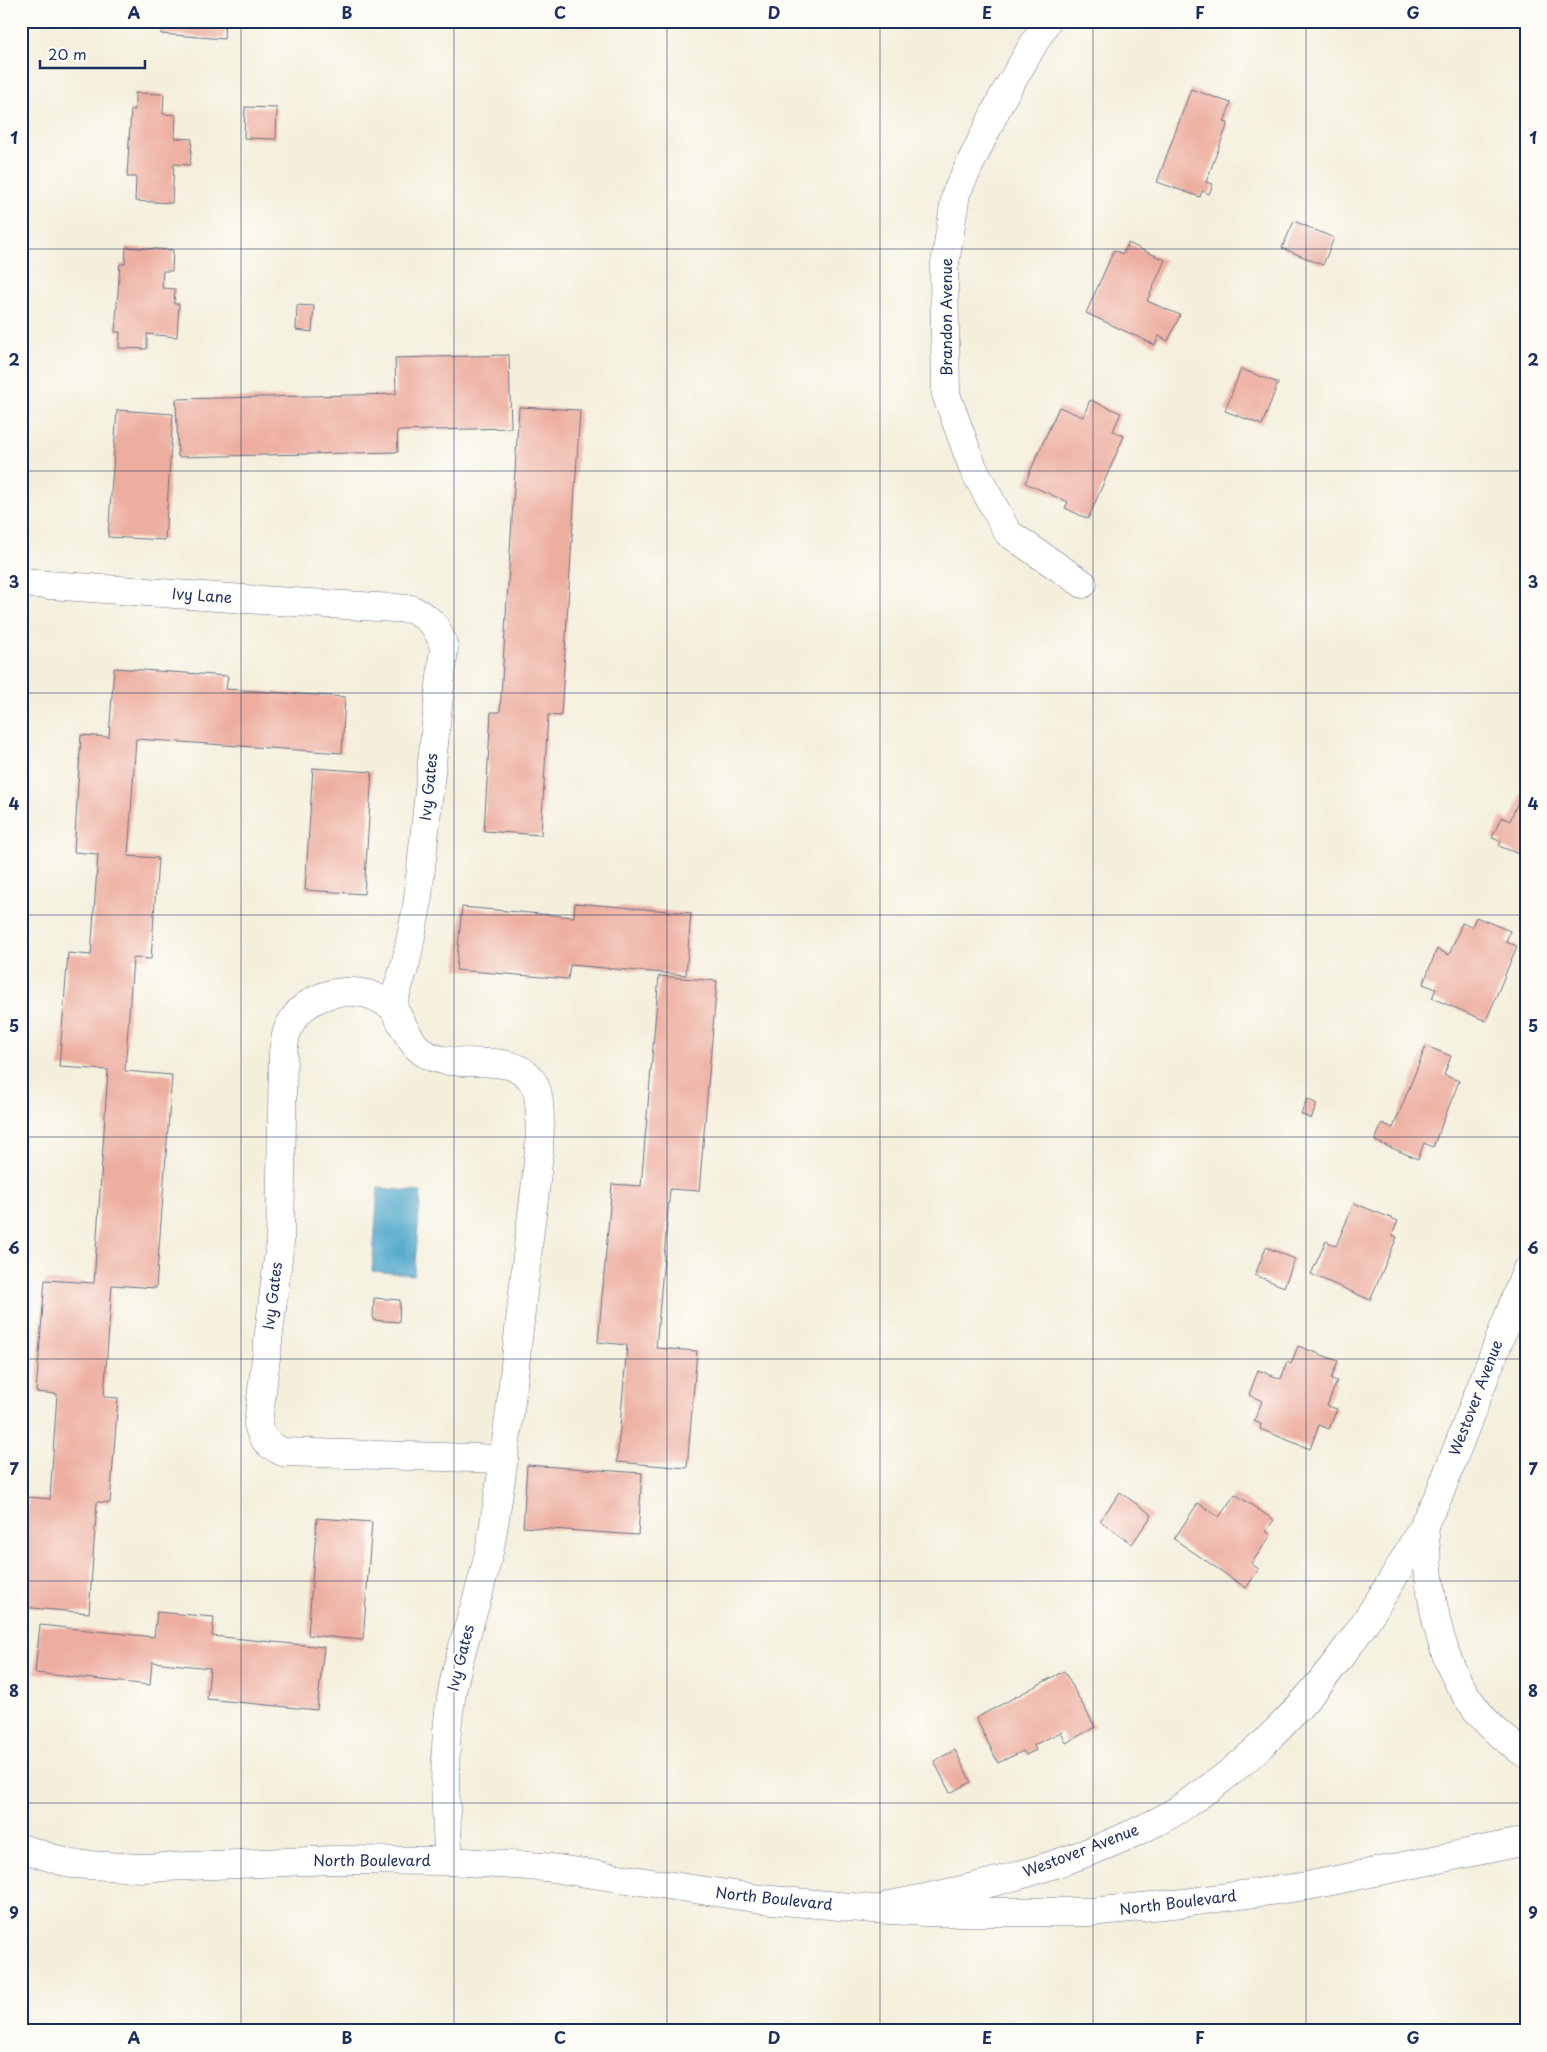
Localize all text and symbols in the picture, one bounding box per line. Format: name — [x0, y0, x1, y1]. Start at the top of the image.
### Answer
text: A — [128, 0, 141, 24]
text: B — [342, 0, 353, 24]
text: C — [554, 0, 566, 24]
text: D — [768, 0, 780, 24]
text: E — [982, 0, 992, 24]
text: F — [1195, 0, 1205, 24]
text: G — [1406, 0, 1420, 24]
scale bar — [40, 38, 145, 70]
text: 20 m — [48, 42, 87, 65]
text: 1 — [10, 125, 18, 149]
text: 1 — [1529, 125, 1537, 149]
street label: Brandon Avenue — [934, 258, 957, 376]
text: 2 — [8, 347, 20, 371]
text: 2 — [1527, 347, 1539, 371]
text: 3 — [9, 569, 19, 593]
text: 3 — [1528, 569, 1538, 593]
street label: Ivy Lane — [171, 581, 233, 608]
street label: Ivy Gates — [413, 752, 443, 822]
text: 4 — [9, 791, 20, 815]
text: 4 — [1528, 791, 1539, 815]
text: 5 — [9, 1013, 19, 1037]
text: 5 — [1528, 1013, 1538, 1037]
text: 6 — [8, 1235, 20, 1259]
text: 6 — [1527, 1235, 1539, 1259]
street label: Ivy Gates — [256, 1261, 287, 1331]
street label: Westover Avenue — [1442, 1336, 1507, 1459]
text: 7 — [9, 1456, 19, 1480]
text: 7 — [1528, 1456, 1538, 1480]
street label: Ivy Gates — [440, 1622, 479, 1693]
text: 8 — [9, 1678, 19, 1702]
text: 8 — [1528, 1678, 1538, 1702]
street label: Westover Avenue — [1019, 1817, 1142, 1882]
street label: North Boulevard — [313, 1848, 431, 1871]
street label: North Boulevard — [715, 1880, 834, 1915]
street label: North Boulevard — [1118, 1883, 1237, 1920]
text: 9 — [9, 1900, 19, 1924]
text: 9 — [1528, 1900, 1538, 1924]
text: A — [128, 2025, 141, 2049]
text: B — [342, 2025, 353, 2049]
text: C — [554, 2025, 566, 2049]
text: D — [768, 2025, 780, 2049]
text: E — [982, 2025, 992, 2049]
text: F — [1195, 2025, 1205, 2049]
text: G — [1406, 2025, 1420, 2049]

